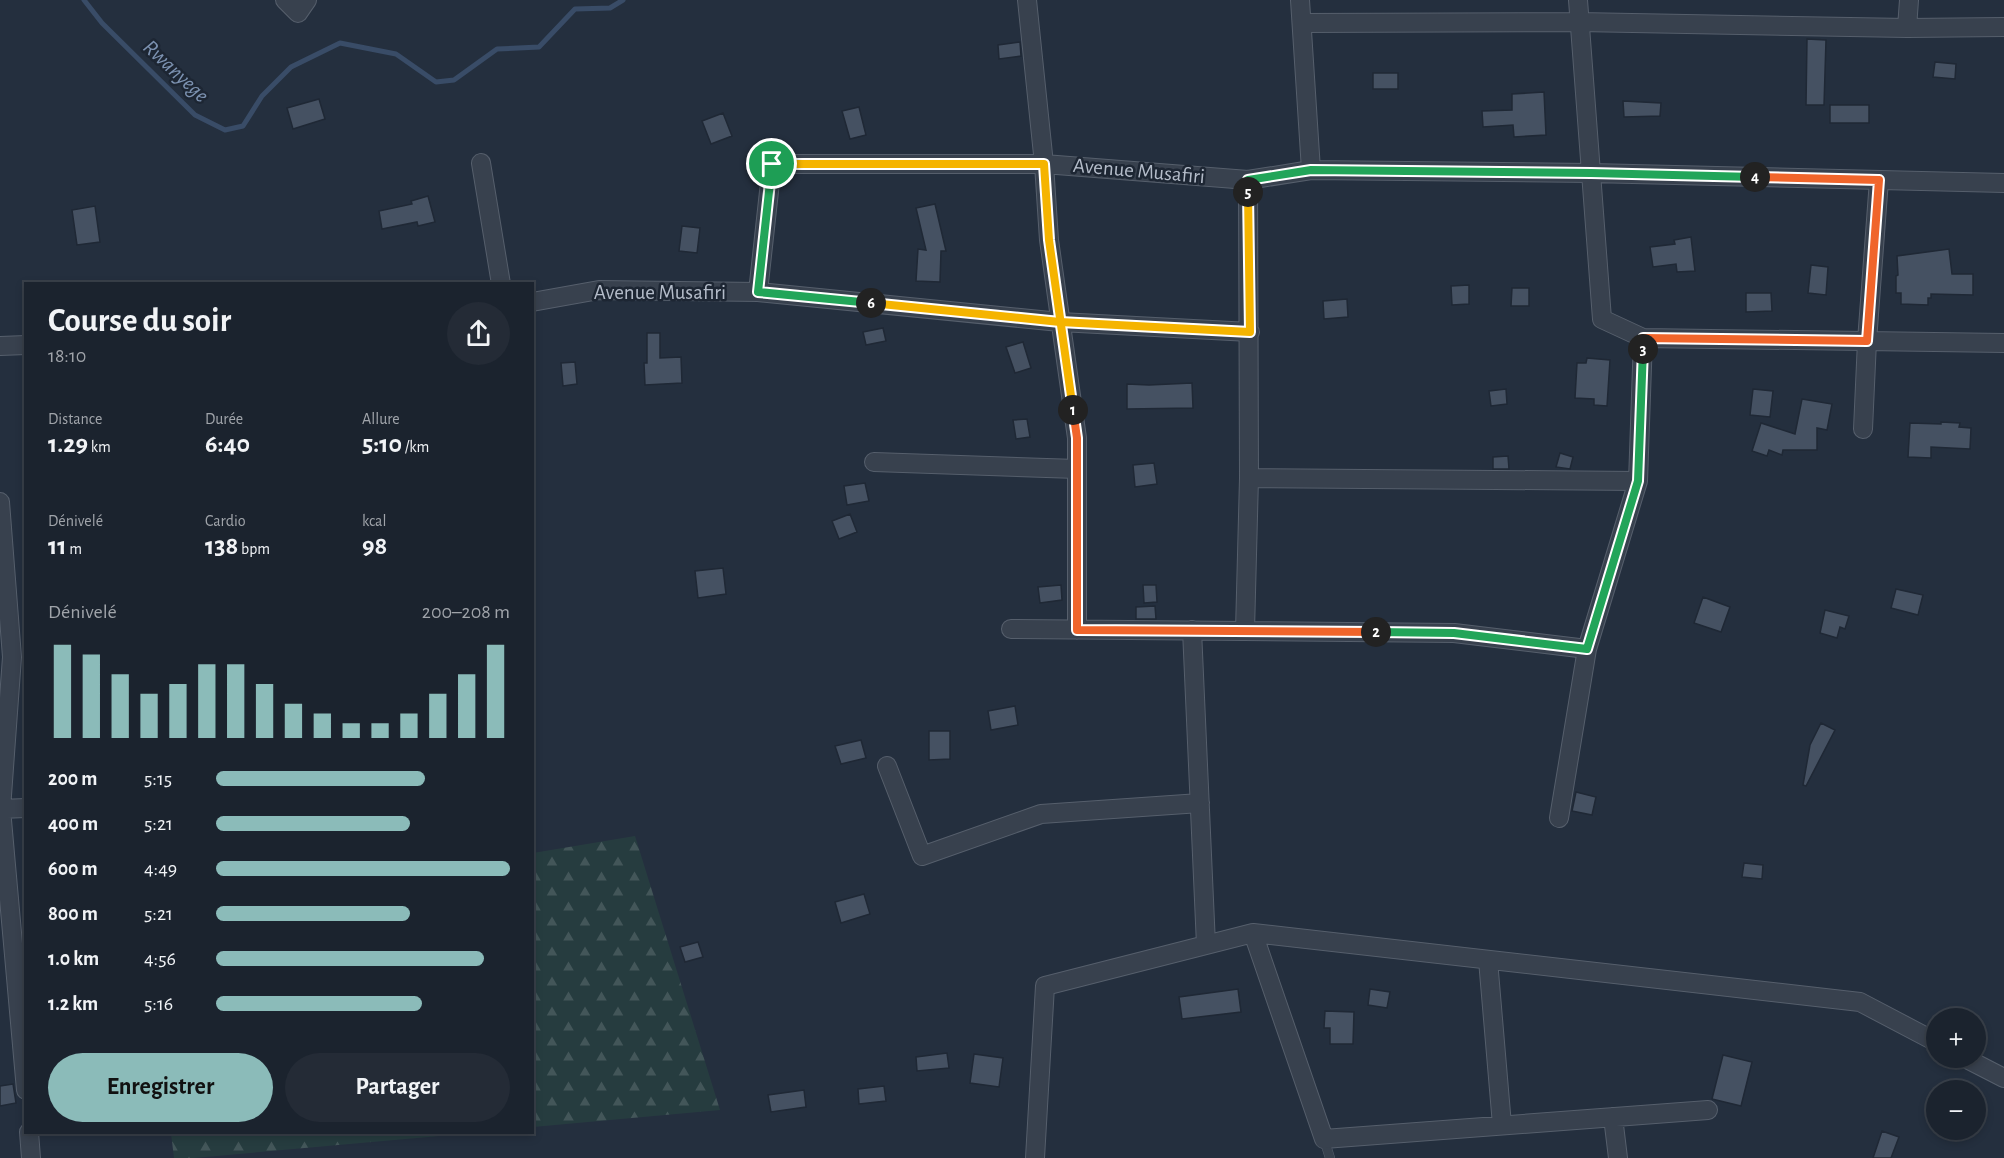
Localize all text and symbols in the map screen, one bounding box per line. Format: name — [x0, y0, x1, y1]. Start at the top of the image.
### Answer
water label: Rwanyege — [139, 35, 213, 107]
pin — [746, 138, 797, 189]
icon: arrive — [755, 147, 788, 180]
street label: Avenue Musafiri — [1072, 155, 1206, 187]
pin: 4 — [1740, 162, 1770, 192]
text: 4 — [1751, 169, 1759, 185]
pin: 5 — [1233, 177, 1263, 207]
text: 5 — [1245, 184, 1251, 200]
street label: Avenue Musafiri — [594, 282, 726, 303]
pin: 6 — [856, 288, 886, 318]
text: 6 — [867, 295, 875, 311]
button: share — [447, 302, 510, 365]
text: Course du soir — [48, 305, 231, 338]
pin: 3 — [1628, 334, 1658, 364]
text: 3 — [1640, 341, 1646, 357]
text: 18:10 — [48, 346, 86, 366]
pin: 1 — [1058, 395, 1088, 425]
text: 1 — [1070, 402, 1076, 418]
text: Distance — [48, 411, 102, 427]
text: Durée — [205, 411, 243, 427]
text: Allure — [362, 411, 400, 427]
text: 1.29 — [48, 431, 88, 457]
text: 6:40 — [205, 431, 250, 457]
text: 5:10 — [362, 431, 402, 457]
text: km — [88, 439, 111, 455]
text: /km — [402, 439, 429, 455]
text: Dénivelé — [48, 513, 103, 529]
text: Cardio — [205, 513, 246, 529]
text: kcal — [362, 513, 386, 529]
text: 11 — [48, 533, 67, 559]
text: 138 — [205, 533, 238, 559]
text: 98 — [362, 533, 387, 559]
text: m — [67, 541, 82, 557]
text: bpm — [238, 541, 270, 557]
text: Dénivelé — [48, 602, 117, 622]
text: 200–208 m — [422, 602, 510, 622]
pin: 2 — [1361, 617, 1391, 647]
text: 2 — [1372, 624, 1380, 640]
text: 200 m — [48, 769, 97, 789]
text: 5:15 — [144, 769, 172, 789]
text: 400 m — [48, 814, 98, 834]
text: 5:21 — [144, 814, 173, 834]
text: 600 m — [48, 859, 98, 879]
text: 4:49 — [144, 859, 177, 879]
text: 800 m — [48, 904, 98, 924]
text: 5:21 — [144, 904, 173, 924]
text: 1.0 km — [48, 949, 99, 969]
text: 4:56 — [144, 949, 176, 969]
text: 1.2 km — [48, 994, 98, 1014]
text: 5:16 — [144, 994, 173, 1014]
map controls — [1926, 1008, 1986, 1140]
button: + — [1926, 1008, 1986, 1068]
button: Enregistrer — [48, 1053, 273, 1122]
button: Partager — [285, 1053, 510, 1122]
button: − — [1926, 1080, 1986, 1140]

